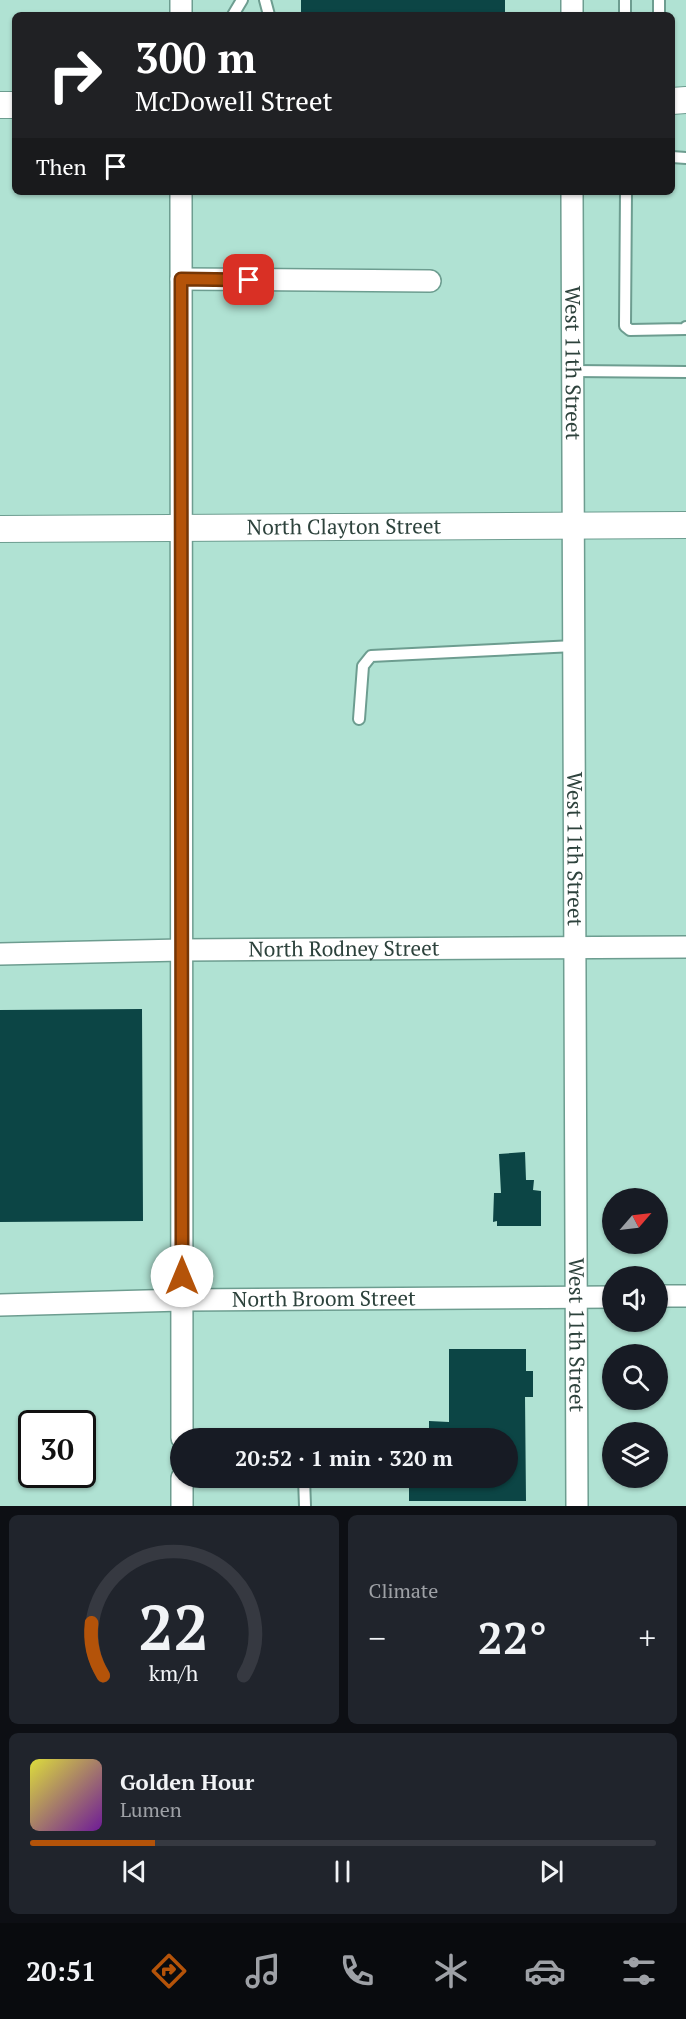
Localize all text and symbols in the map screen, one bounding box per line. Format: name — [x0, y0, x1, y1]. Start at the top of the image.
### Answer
text: 300 m — [135, 29, 256, 85]
icon: right — [36, 36, 114, 114]
text: McDowell Street — [135, 83, 332, 119]
icon: arrive — [99, 150, 132, 183]
text: Then — [36, 152, 87, 181]
pin — [223, 254, 274, 305]
icon: arrive — [232, 263, 265, 296]
street label: West 11th Street — [559, 286, 588, 441]
street label: North Clayton Street — [247, 511, 442, 541]
street label: West 11th Street — [561, 772, 590, 927]
street label: North Rodney Street — [248, 933, 440, 963]
north arrow — [602, 1188, 668, 1254]
map controls — [602, 1188, 668, 1488]
position arrow — [150, 1244, 214, 1308]
street label: West 11th Street — [563, 1258, 592, 1413]
button: sound — [602, 1266, 668, 1332]
street label: North Broom Street — [232, 1283, 416, 1313]
button: search — [602, 1344, 668, 1410]
speed limit sign: 30 — [18, 1410, 96, 1488]
button: layers — [602, 1422, 668, 1488]
text: 20:52 · 1 min · 320 m — [235, 1443, 453, 1472]
text: Climate — [369, 1577, 438, 1604]
text: 22 — [138, 1585, 209, 1668]
text: 22° — [478, 1607, 547, 1667]
text: − — [369, 1616, 386, 1659]
text: + — [638, 1616, 656, 1659]
text: km/h — [149, 1660, 199, 1688]
text: Golden Hour — [120, 1767, 254, 1796]
text: Lumen — [120, 1796, 182, 1823]
icon: previous — [118, 1855, 151, 1888]
icon: pause — [326, 1855, 359, 1888]
icon: next — [535, 1855, 568, 1888]
icon: directions — [148, 1950, 190, 1992]
icon: music — [242, 1950, 284, 1992]
icon: phone — [336, 1950, 378, 1992]
icon: climate — [430, 1950, 472, 1992]
icon: car — [524, 1950, 566, 1992]
icon: filters — [618, 1950, 660, 1992]
text: 20:51 — [26, 1953, 96, 1989]

